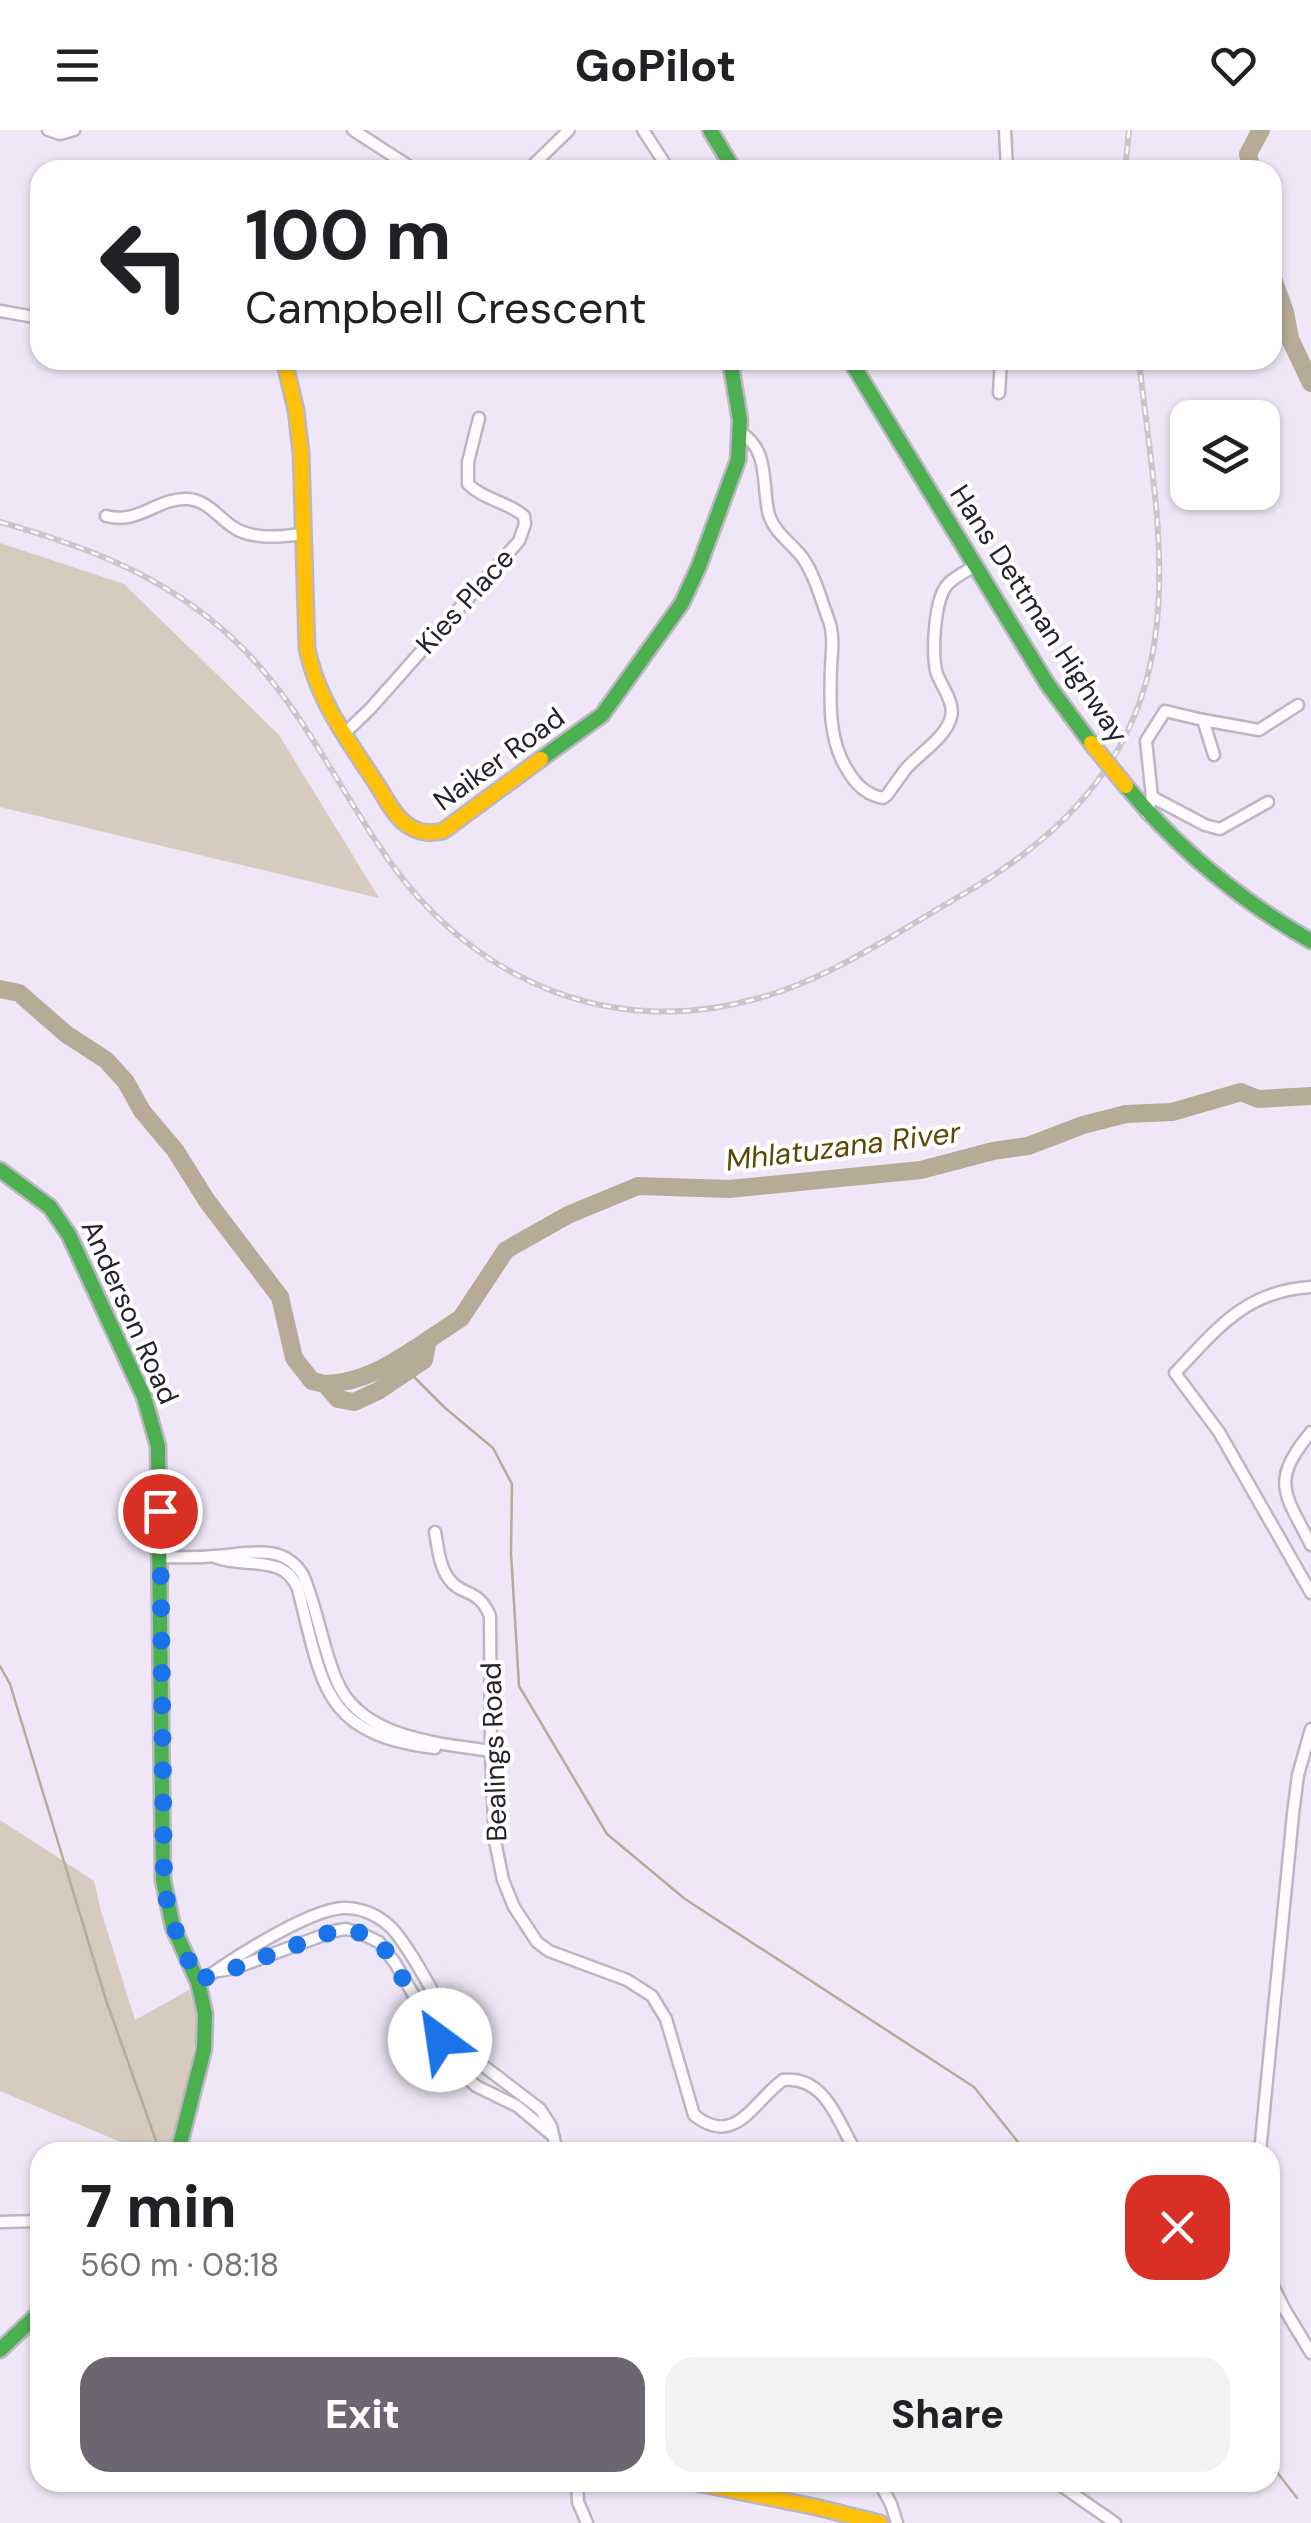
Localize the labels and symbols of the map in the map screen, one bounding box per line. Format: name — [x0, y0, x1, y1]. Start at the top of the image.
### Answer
street label: Hans Dettman Highway — [942, 478, 1136, 750]
street label: Kies Place — [408, 540, 522, 662]
street label: Naiker Road — [426, 699, 572, 819]
water label: Mhlatuzana River — [723, 1112, 964, 1180]
street label: Anderson Road — [73, 1214, 187, 1410]
pin — [118, 1469, 203, 1554]
street label: Bealings Road — [472, 1662, 516, 1842]
position arrow — [388, 1988, 492, 2092]

